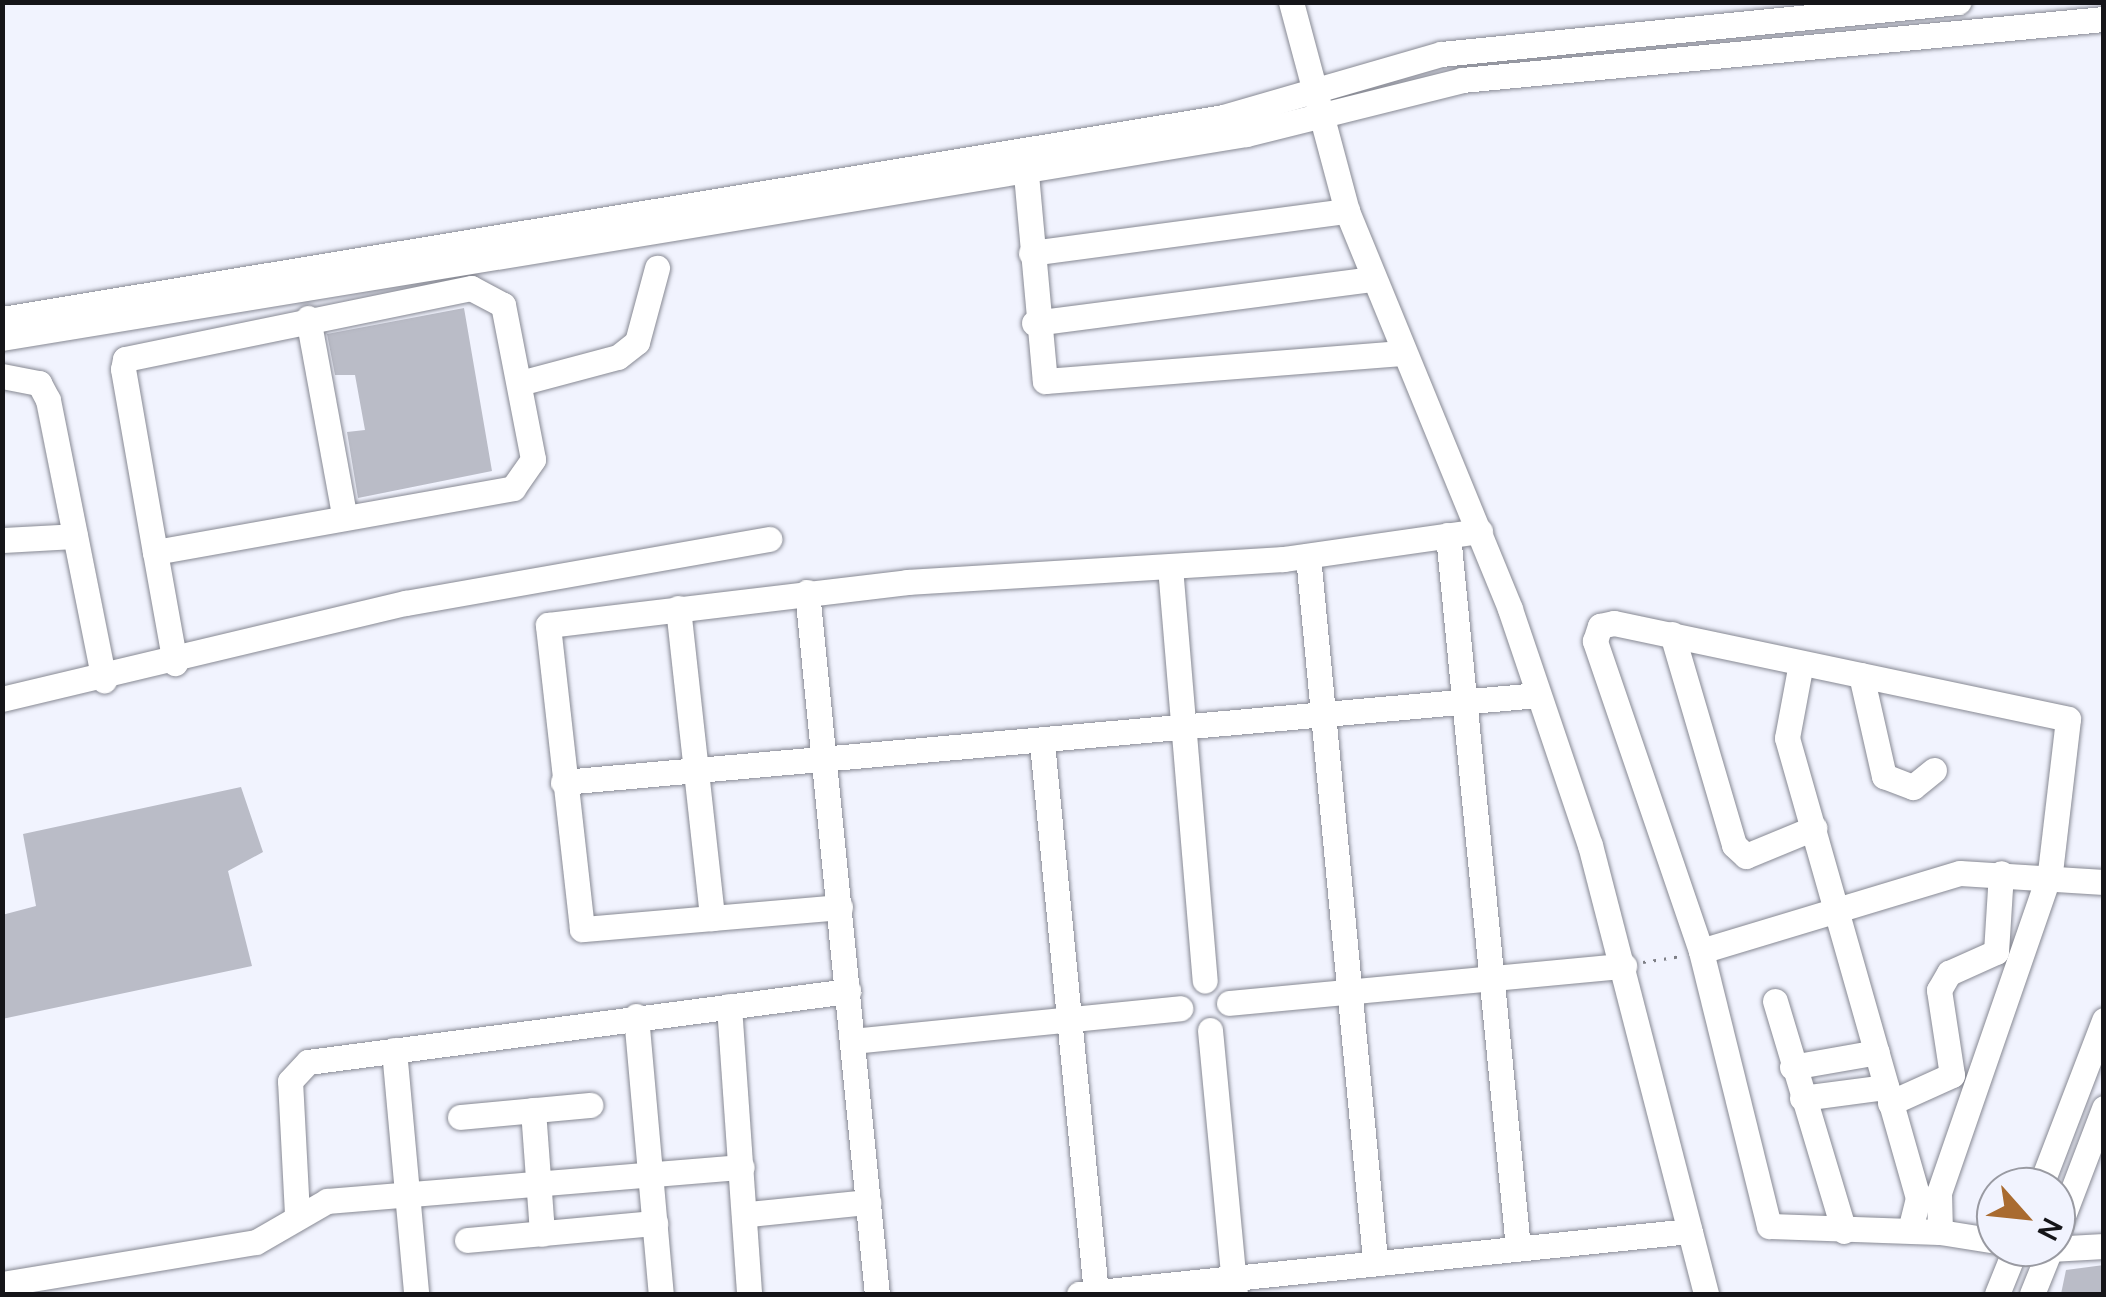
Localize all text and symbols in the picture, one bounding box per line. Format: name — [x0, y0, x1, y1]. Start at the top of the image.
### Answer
north arrow — [1976, 1167, 2076, 1267]
text: N — [2029, 1212, 2072, 1247]

